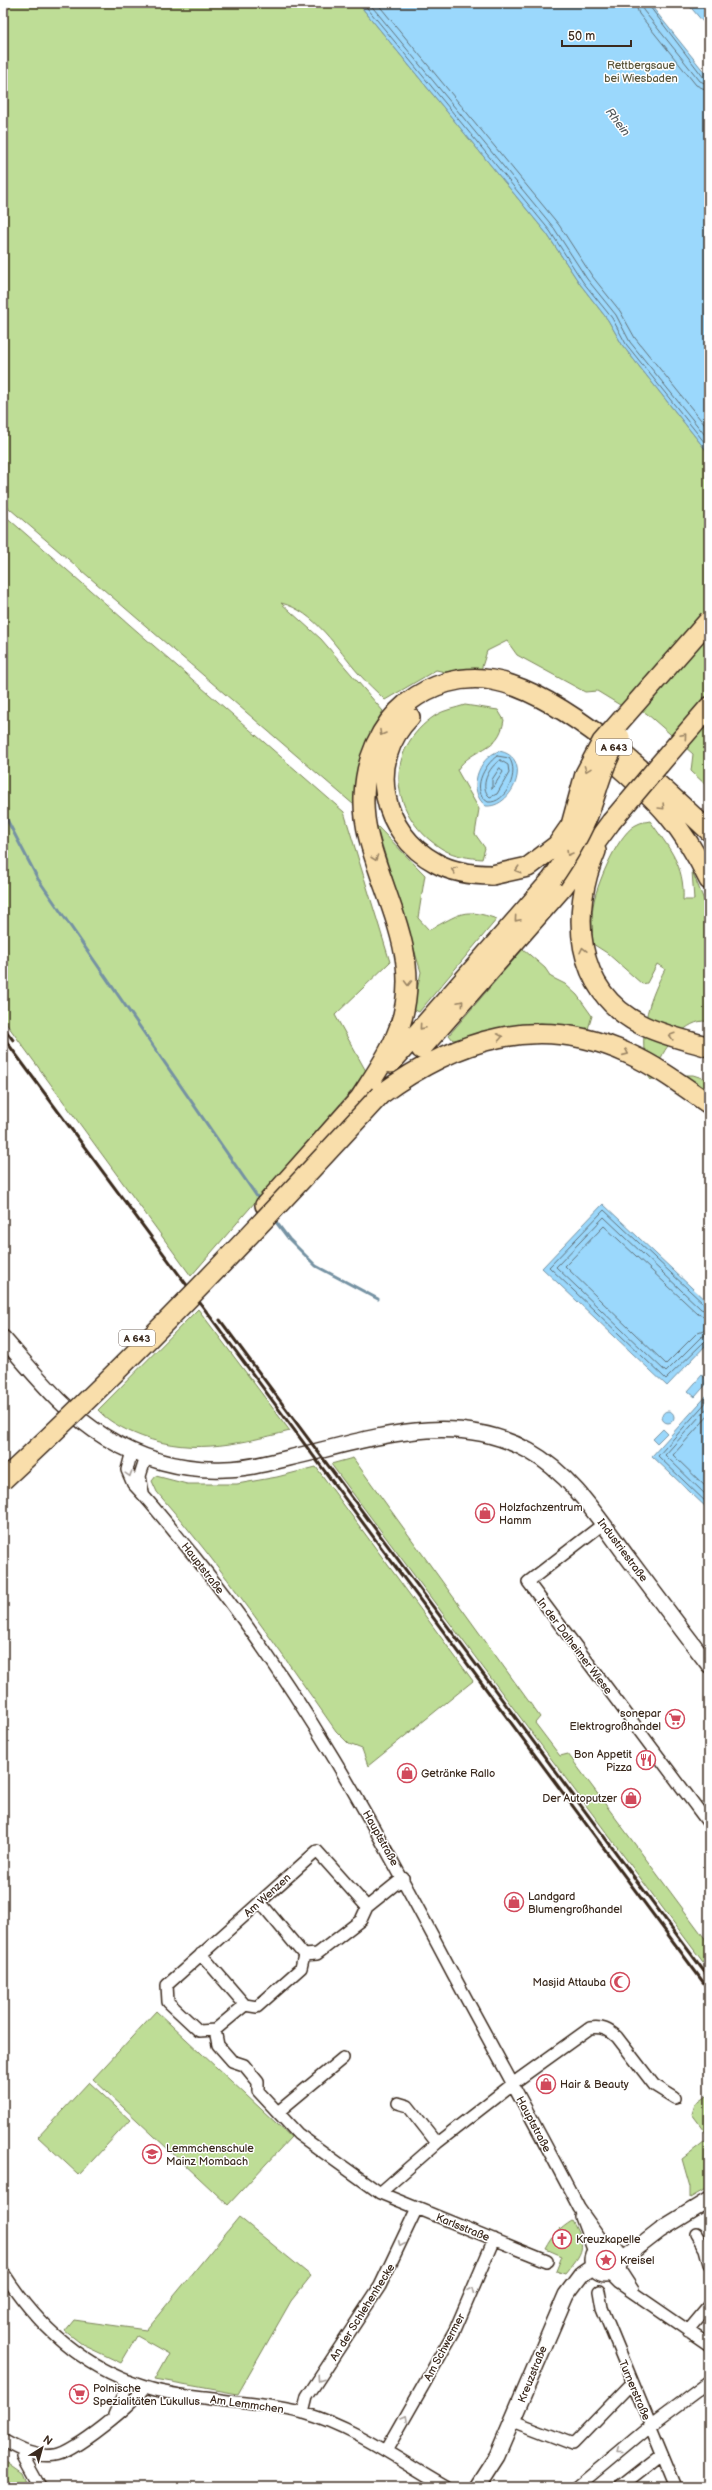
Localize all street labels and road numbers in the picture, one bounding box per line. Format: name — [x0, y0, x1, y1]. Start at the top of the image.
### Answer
road number: A 643 — [596, 739, 632, 755]
road number: A 643 — [119, 1330, 155, 1346]
street label: Industriestraße — [595, 1516, 651, 1585]
street label: Hauptstraße — [179, 1540, 227, 1597]
street label: In der Dalheimer Wiese — [534, 1596, 615, 1697]
street label: Hauptstraße — [360, 1808, 401, 1869]
street label: Am Wenzen — [241, 1871, 293, 1920]
street label: Hauptstraße — [513, 2094, 554, 2155]
street label: Karlsstraße — [434, 2211, 492, 2244]
street label: An der Schlehenhecke — [327, 2261, 398, 2363]
street label: Am Schwermer — [421, 2310, 468, 2383]
street label: Kreuzstraße — [515, 2343, 550, 2405]
street label: Turnerstraße — [616, 2358, 653, 2423]
street label: Am Lemmchen — [209, 2393, 285, 2416]

